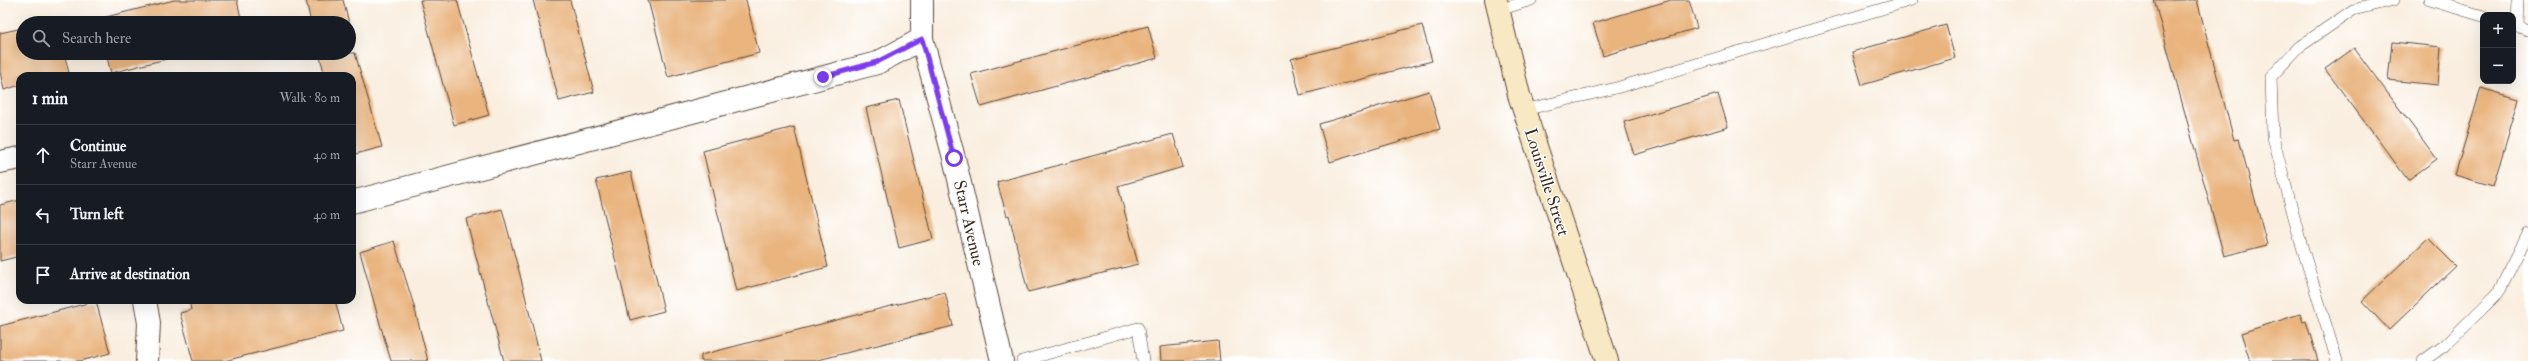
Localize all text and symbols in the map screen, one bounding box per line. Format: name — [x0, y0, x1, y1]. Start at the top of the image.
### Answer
map controls — [2480, 12, 2516, 84]
button: + — [2480, 12, 2516, 48]
search box — [16, 16, 356, 60]
icon: search — [30, 27, 52, 49]
text: Search here — [62, 29, 131, 48]
button: − — [2480, 48, 2516, 84]
route end — [814, 68, 832, 86]
text: 1 min — [32, 88, 68, 109]
text: Walk · 80 m — [279, 90, 340, 106]
street label: Louisville Street — [1520, 126, 1574, 239]
text: Continue — [70, 137, 126, 156]
icon: ahead — [32, 144, 54, 166]
text: 40 m — [314, 147, 340, 163]
route start — [945, 149, 963, 167]
text: Starr Avenue — [70, 156, 137, 172]
street label: Starr Avenue — [949, 178, 989, 268]
icon: left — [32, 204, 54, 226]
text: Turn left — [70, 205, 124, 224]
text: 40 m — [314, 207, 340, 223]
icon: arrive — [32, 264, 54, 286]
text: Arrive at destination — [70, 265, 190, 284]

